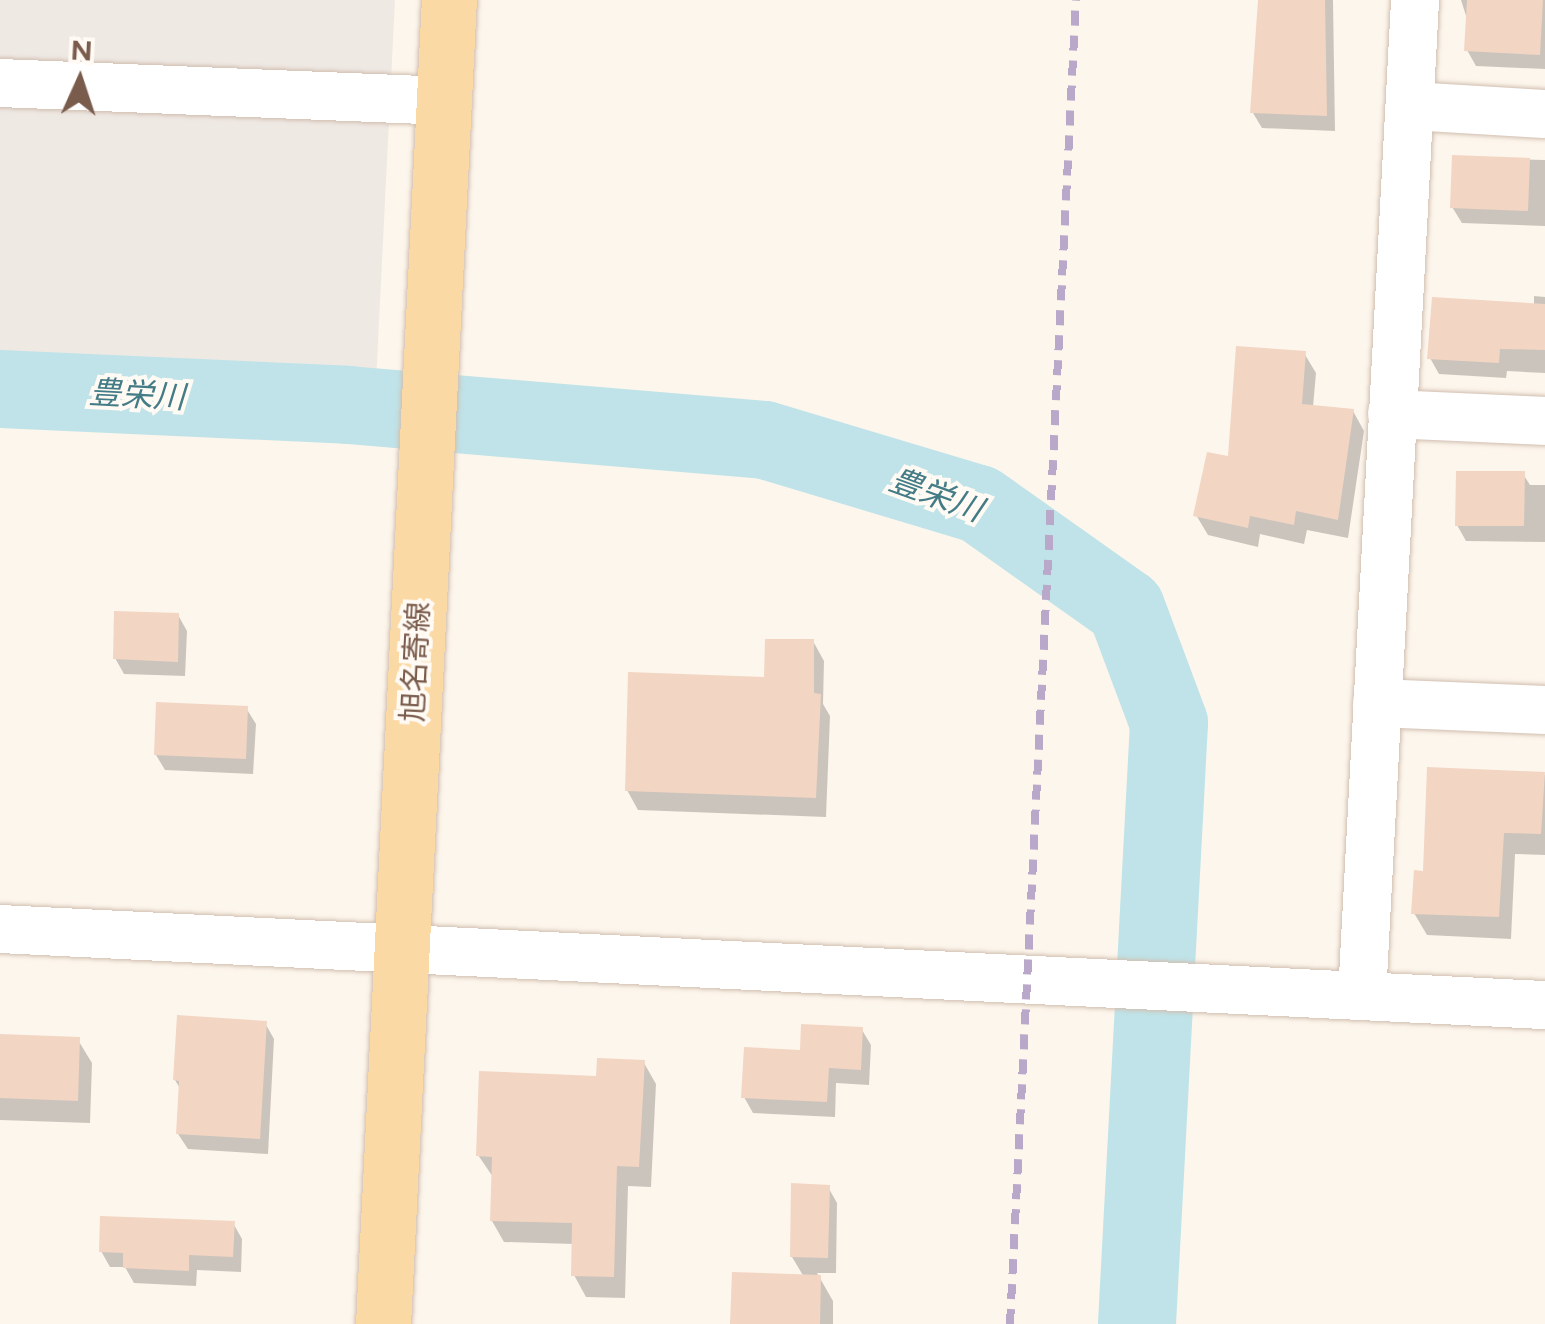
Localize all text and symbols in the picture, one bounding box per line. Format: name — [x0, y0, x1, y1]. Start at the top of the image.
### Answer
north arrow — [30, 30, 130, 130]
text: N — [70, 32, 93, 68]
water label: 豊栄川 — [88, 373, 186, 417]
water label: 豊栄川 — [884, 461, 988, 529]
street label: 旭名寄線 — [395, 601, 437, 723]

